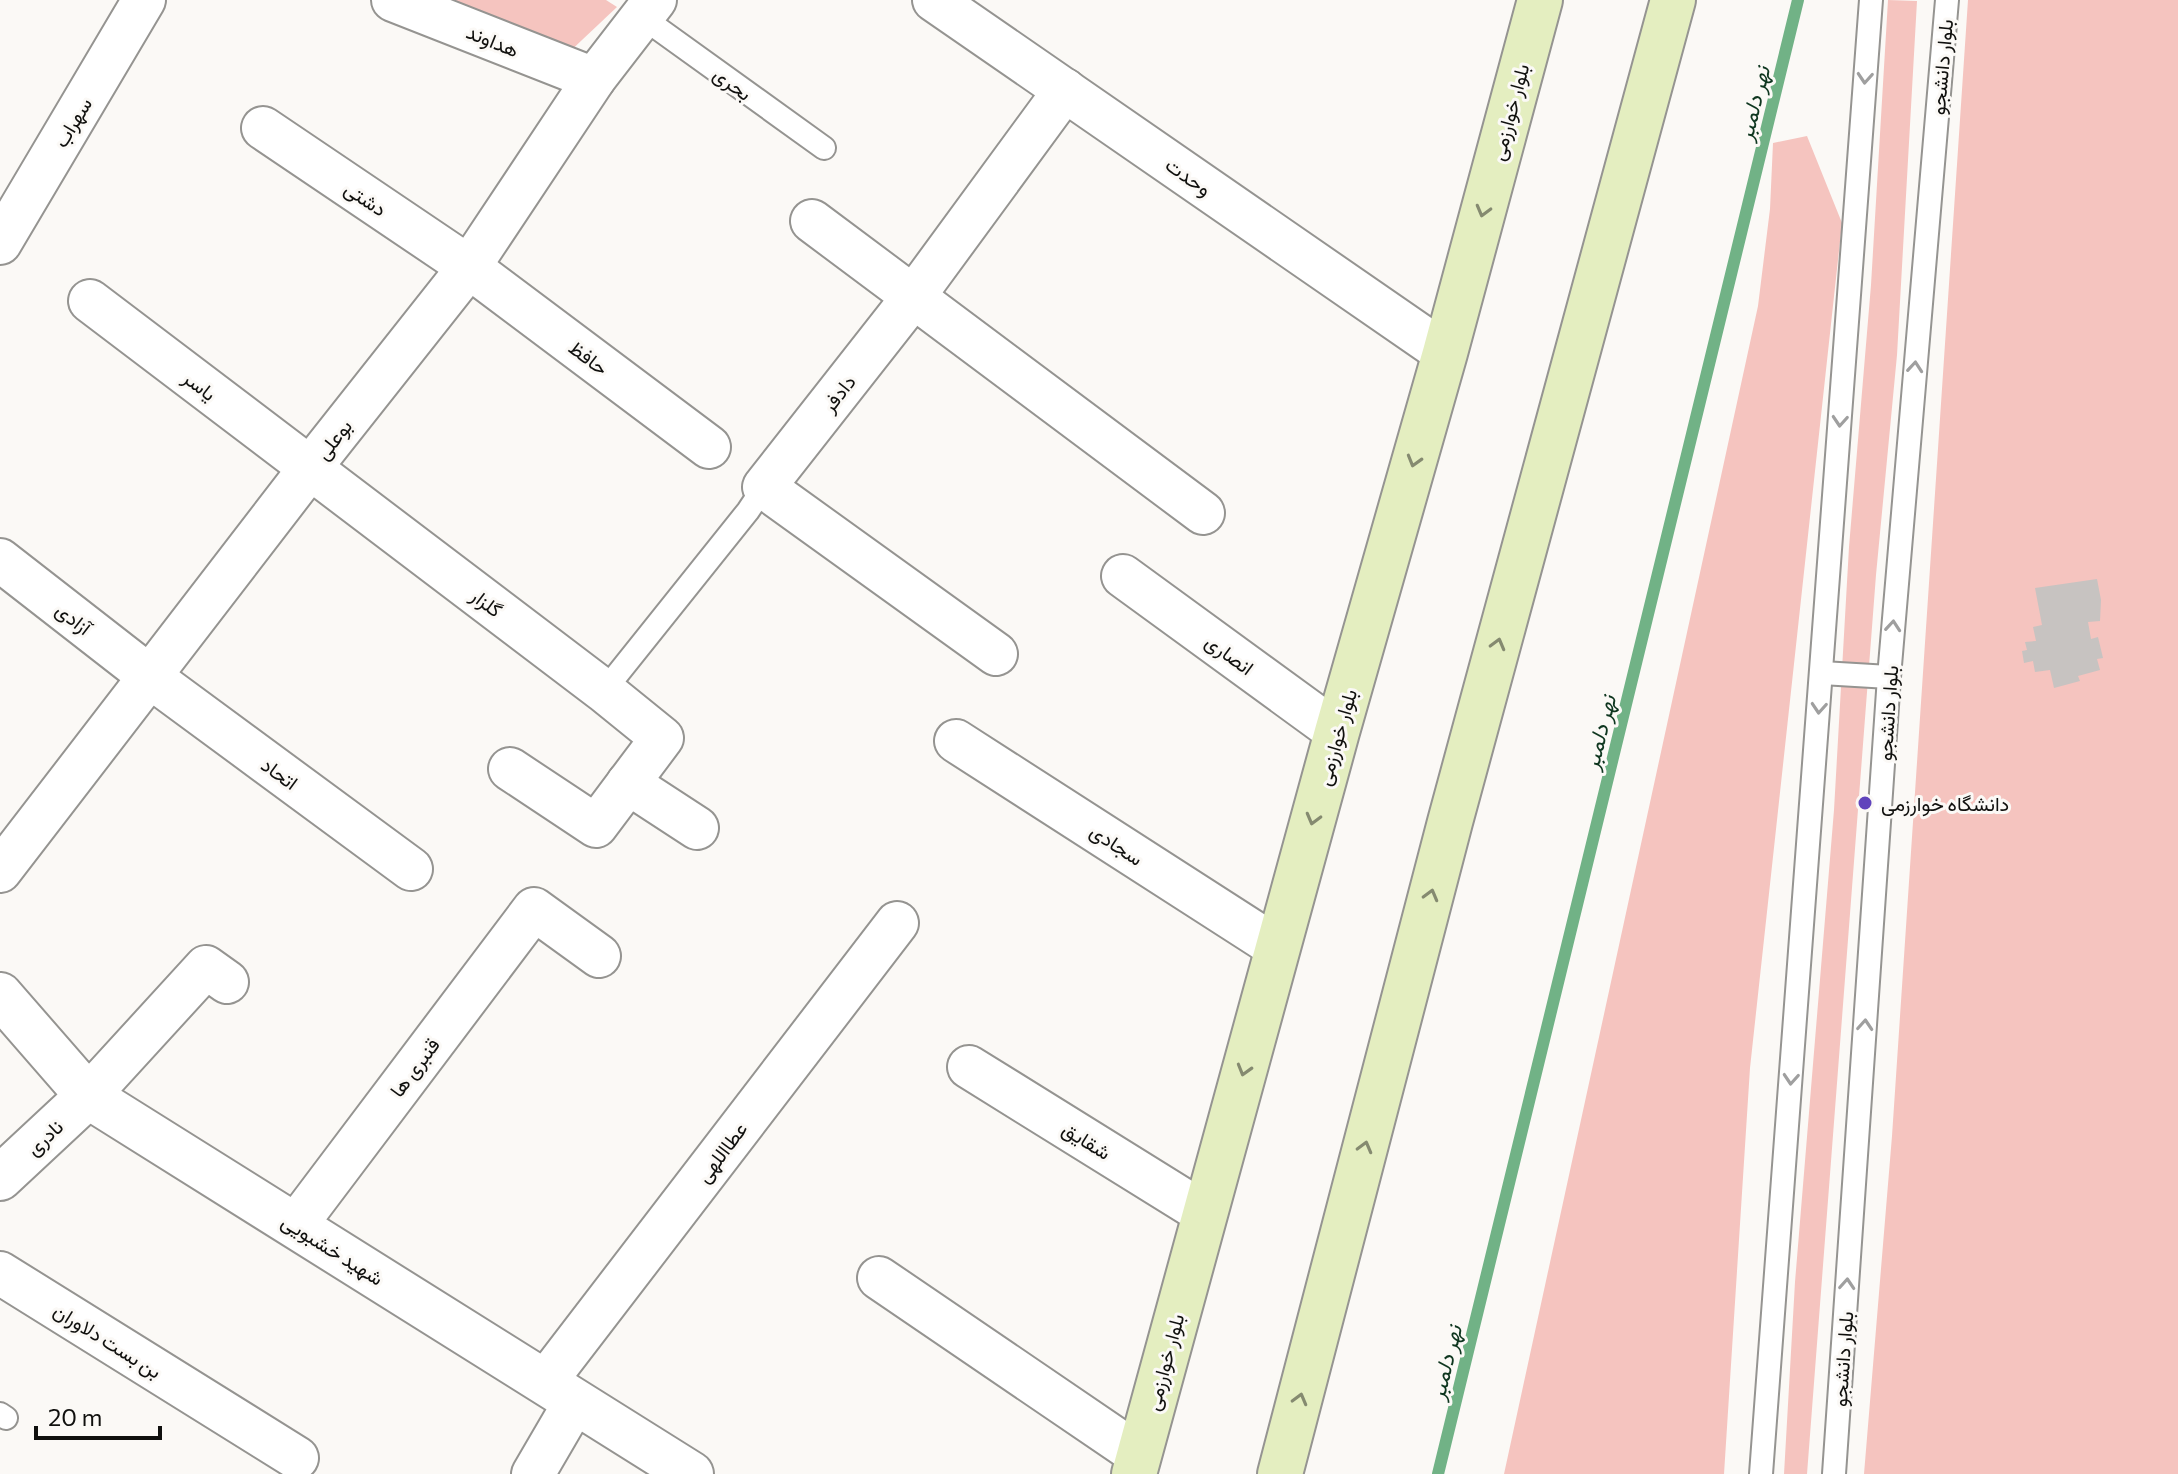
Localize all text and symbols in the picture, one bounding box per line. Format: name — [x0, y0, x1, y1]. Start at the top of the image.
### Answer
street label: بلوار دانشجو — [1925, 18, 1959, 116]
street label: هداوند — [463, 19, 523, 63]
street label: بحری — [708, 61, 757, 106]
street label: بلوار خوارزمی — [1485, 61, 1535, 164]
water label: نهر دلمبر — [1730, 61, 1777, 145]
one-way arrow — [1857, 72, 1874, 85]
street label: سهراب — [48, 93, 98, 152]
street label: وحدت — [1160, 152, 1217, 202]
street label: دشتی — [340, 175, 392, 221]
one-way arrow — [1476, 203, 1492, 217]
street label: حافظ — [565, 334, 613, 380]
one-way arrow — [1907, 360, 1924, 373]
street label: یاسر — [177, 364, 221, 407]
street label: دادفر — [815, 370, 862, 418]
street label: بوعلی — [310, 414, 358, 465]
one-way arrow — [1832, 415, 1849, 428]
one-way arrow — [1407, 454, 1423, 468]
street label: گلزار — [465, 582, 508, 623]
street label: آزادی — [50, 597, 98, 642]
one-way arrow — [1885, 619, 1902, 632]
street label: انصاری — [1200, 628, 1259, 681]
one-way arrow — [1489, 638, 1506, 652]
street label: بلوار دانشجو — [1872, 664, 1904, 762]
street label: بلوار خوارزمی — [1311, 686, 1363, 789]
water label: نهر دلمبر — [1576, 690, 1623, 774]
one-way arrow — [1811, 702, 1828, 715]
street label: اتحاد — [257, 752, 303, 794]
place label: دانشگاه خوارزمی — [1881, 791, 2009, 817]
marker: دانشگاه خوارزمی — [1856, 794, 1874, 812]
one-way arrow — [1306, 812, 1323, 826]
street label: سجادی — [1085, 818, 1148, 871]
one-way arrow — [1421, 889, 1438, 903]
one-way arrow — [1856, 1018, 1873, 1031]
street label: قنبری ها — [384, 1033, 446, 1102]
one-way arrow — [1237, 1062, 1253, 1076]
one-way arrow — [1783, 1073, 1800, 1086]
street label: نادری — [21, 1114, 69, 1161]
street label: شقایق — [1058, 1116, 1116, 1165]
street label: عطااللهی — [690, 1117, 753, 1188]
one-way arrow — [1356, 1141, 1373, 1154]
street label: شهید خشبویی — [277, 1208, 388, 1291]
one-way arrow — [1838, 1277, 1855, 1290]
street label: بن بست دلاوران — [48, 1297, 166, 1384]
street label: بلوار دانشجو — [1827, 1310, 1859, 1408]
street label: بلوار خوارزمی — [1140, 1311, 1190, 1414]
water label: نهر دلمبر — [1422, 1320, 1469, 1404]
scale bar — [36, 1390, 160, 1440]
one-way arrow — [1290, 1392, 1307, 1406]
text: 20 m — [48, 1402, 102, 1431]

